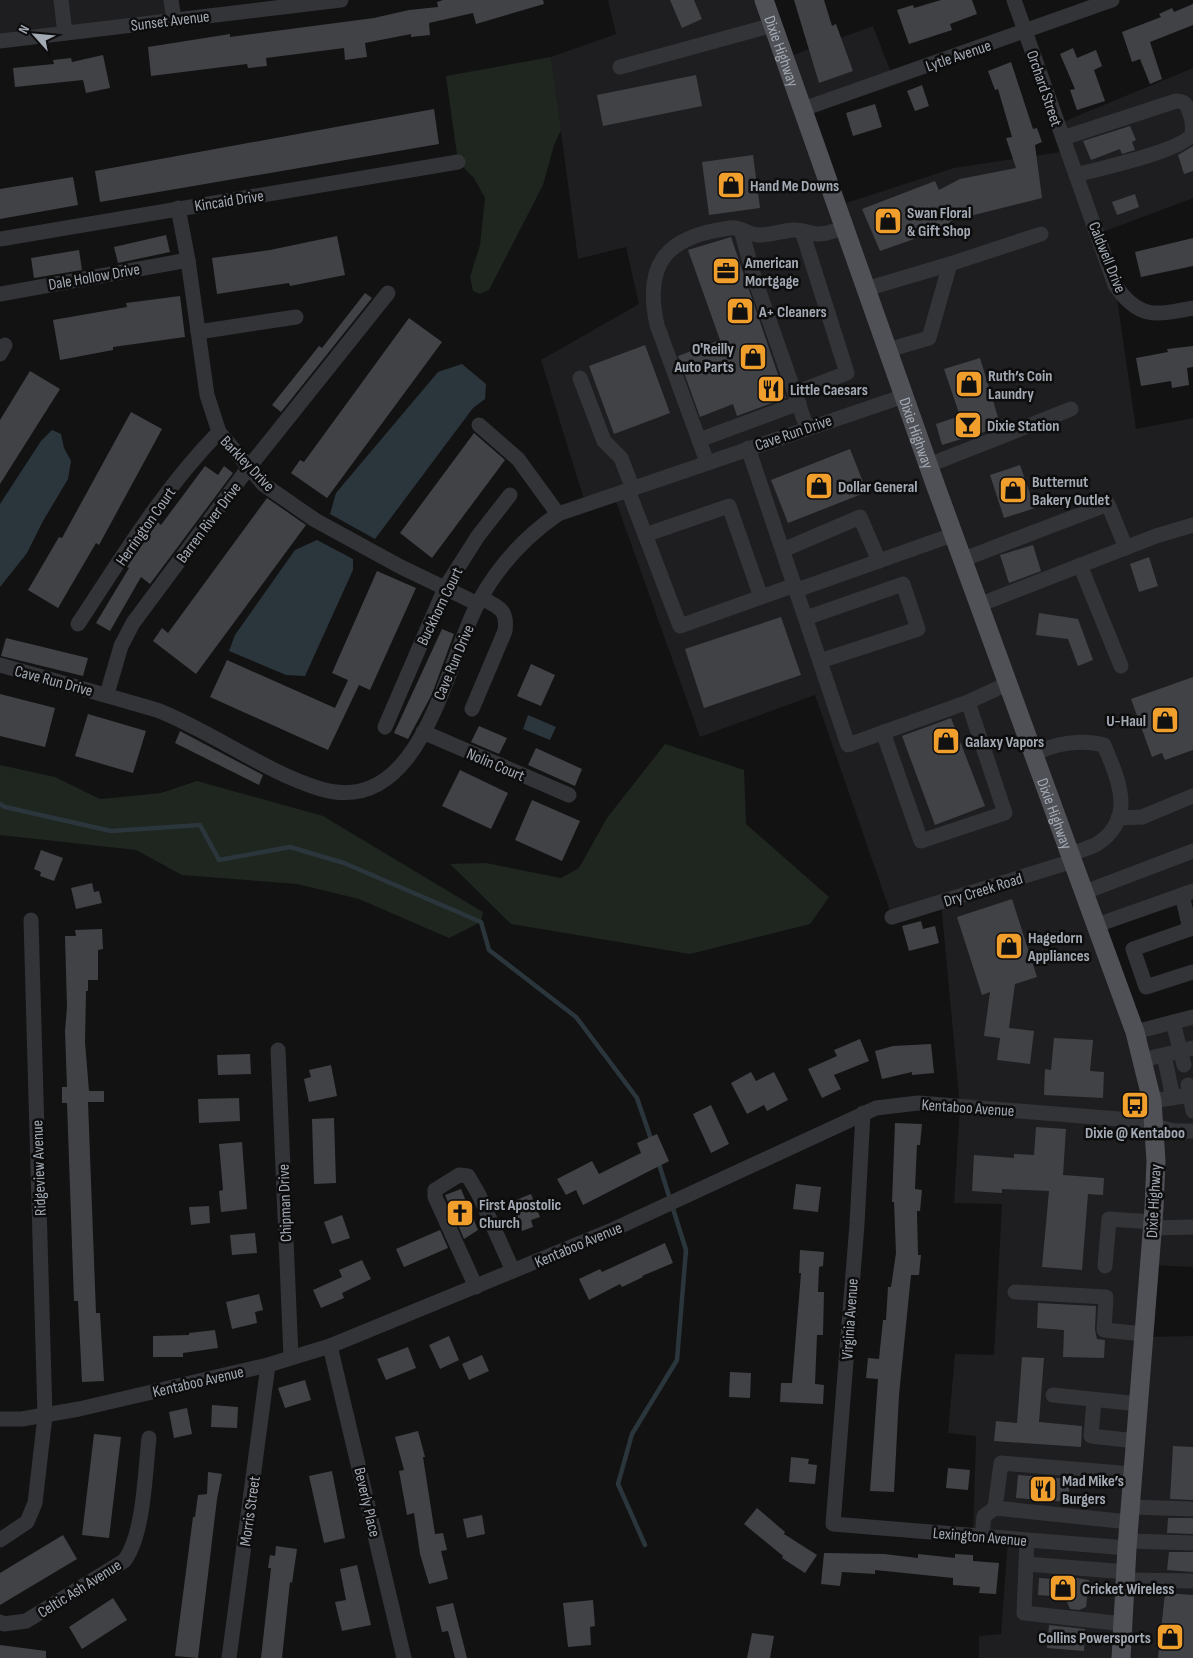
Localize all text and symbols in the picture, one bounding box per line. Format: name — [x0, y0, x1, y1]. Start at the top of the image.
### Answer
street label: Sunset Avenue — [130, 7, 211, 36]
north arrow — [10, 10, 60, 60]
street label: Dixie Highway — [759, 13, 802, 90]
text: N — [15, 22, 33, 37]
street label: Lytle Avenue — [923, 36, 994, 76]
street label: Orchard Street — [1022, 48, 1065, 129]
shop icon: Hand Me Downs — [716, 170, 746, 200]
place label: Hand Me Downs — [750, 177, 839, 196]
street label: Kincaid Drive — [193, 187, 265, 216]
place label: Swan Floral & Gift Shop — [907, 204, 971, 241]
shop icon: Swan Floral & Gift Shop — [873, 206, 903, 236]
street label: Caldwell Drive — [1084, 219, 1129, 296]
place label: American Mortgage — [744, 254, 799, 291]
office icon: American Mortgage — [711, 256, 741, 286]
street label: Dale Hollow Drive — [47, 260, 142, 295]
shop icon: A+ Cleaners — [725, 296, 755, 326]
place label: A+ Cleaners — [758, 303, 827, 322]
place label: O'Reilly Auto Parts — [674, 340, 734, 377]
shop icon: O'Reilly Auto Parts — [738, 342, 768, 372]
place label: Ruth’s Coin Laundry — [988, 367, 1052, 404]
shop icon: Ruth’s Coin Laundry — [954, 369, 984, 399]
restaurant icon: Little Caesars — [756, 374, 786, 404]
place label: Little Caesars — [790, 381, 868, 400]
street label: Dixie Highway — [894, 395, 937, 471]
bar icon: Dixie Station — [953, 410, 983, 440]
street label: Cave Run Drive — [753, 411, 834, 455]
place label: Dixie Station — [987, 417, 1059, 436]
street label: Barkley Drive — [216, 432, 278, 496]
shop icon: Dollar General — [804, 471, 834, 501]
place label: Butternut Bakery Outlet — [1032, 473, 1110, 510]
shop icon: Butternut Bakery Outlet — [998, 475, 1028, 505]
place label: Dollar General — [838, 478, 917, 497]
street label: Barren River Drive — [173, 479, 246, 567]
street label: Herrington Court — [112, 484, 180, 570]
street label: Buckhorn Court — [413, 564, 467, 649]
street label: Cave Run Drive — [430, 622, 479, 703]
street label: Cave Run Drive — [13, 662, 95, 701]
shop icon: U-Haul — [1150, 705, 1180, 735]
place label: U-Haul — [1106, 712, 1146, 731]
shop icon: Galaxy Vapors — [931, 726, 961, 756]
place label: Galaxy Vapors — [965, 733, 1044, 752]
street label: Nolin Court — [464, 745, 527, 786]
street label: Dixie Highway — [1032, 776, 1075, 852]
street label: Dry Creek Road — [942, 869, 1025, 911]
place label: Hagedorn Appliances — [1027, 929, 1090, 966]
shop icon: Hagedorn Appliances — [994, 931, 1024, 961]
bus stop icon: Dixie @ Kentaboo — [1120, 1090, 1150, 1120]
street label: Kentaboo Avenue — [921, 1096, 1015, 1121]
street label: Ridgeview Avenue — [28, 1120, 51, 1216]
place label: Dixie @ Kentaboo — [1085, 1124, 1185, 1143]
street label: Chipman Drive — [275, 1164, 296, 1242]
street label: Dixie Highway — [1143, 1164, 1166, 1239]
place label: First Apostolic Church — [479, 1196, 561, 1233]
church icon: First Apostolic Church — [445, 1198, 475, 1228]
street label: Kentaboo Avenue — [532, 1218, 625, 1272]
street label: Virginia Avenue — [838, 1278, 863, 1360]
street label: Kentaboo Avenue — [151, 1363, 246, 1402]
street label: Beverly Place — [349, 1466, 384, 1539]
place label: Mad Mike’s Burgers — [1062, 1472, 1124, 1509]
restaurant icon: Mad Mike’s Burgers — [1028, 1474, 1058, 1504]
street label: Morris Street — [236, 1475, 265, 1547]
street label: Lexington Avenue — [932, 1524, 1028, 1551]
street label: Celtic Ash Avenue — [34, 1556, 125, 1622]
shop icon: Cricket Wireless — [1048, 1573, 1078, 1603]
place label: Cricket Wireless — [1082, 1580, 1174, 1599]
shop icon: Collins Powersports — [1155, 1622, 1185, 1652]
place label: Collins Powersports — [1038, 1629, 1151, 1648]

